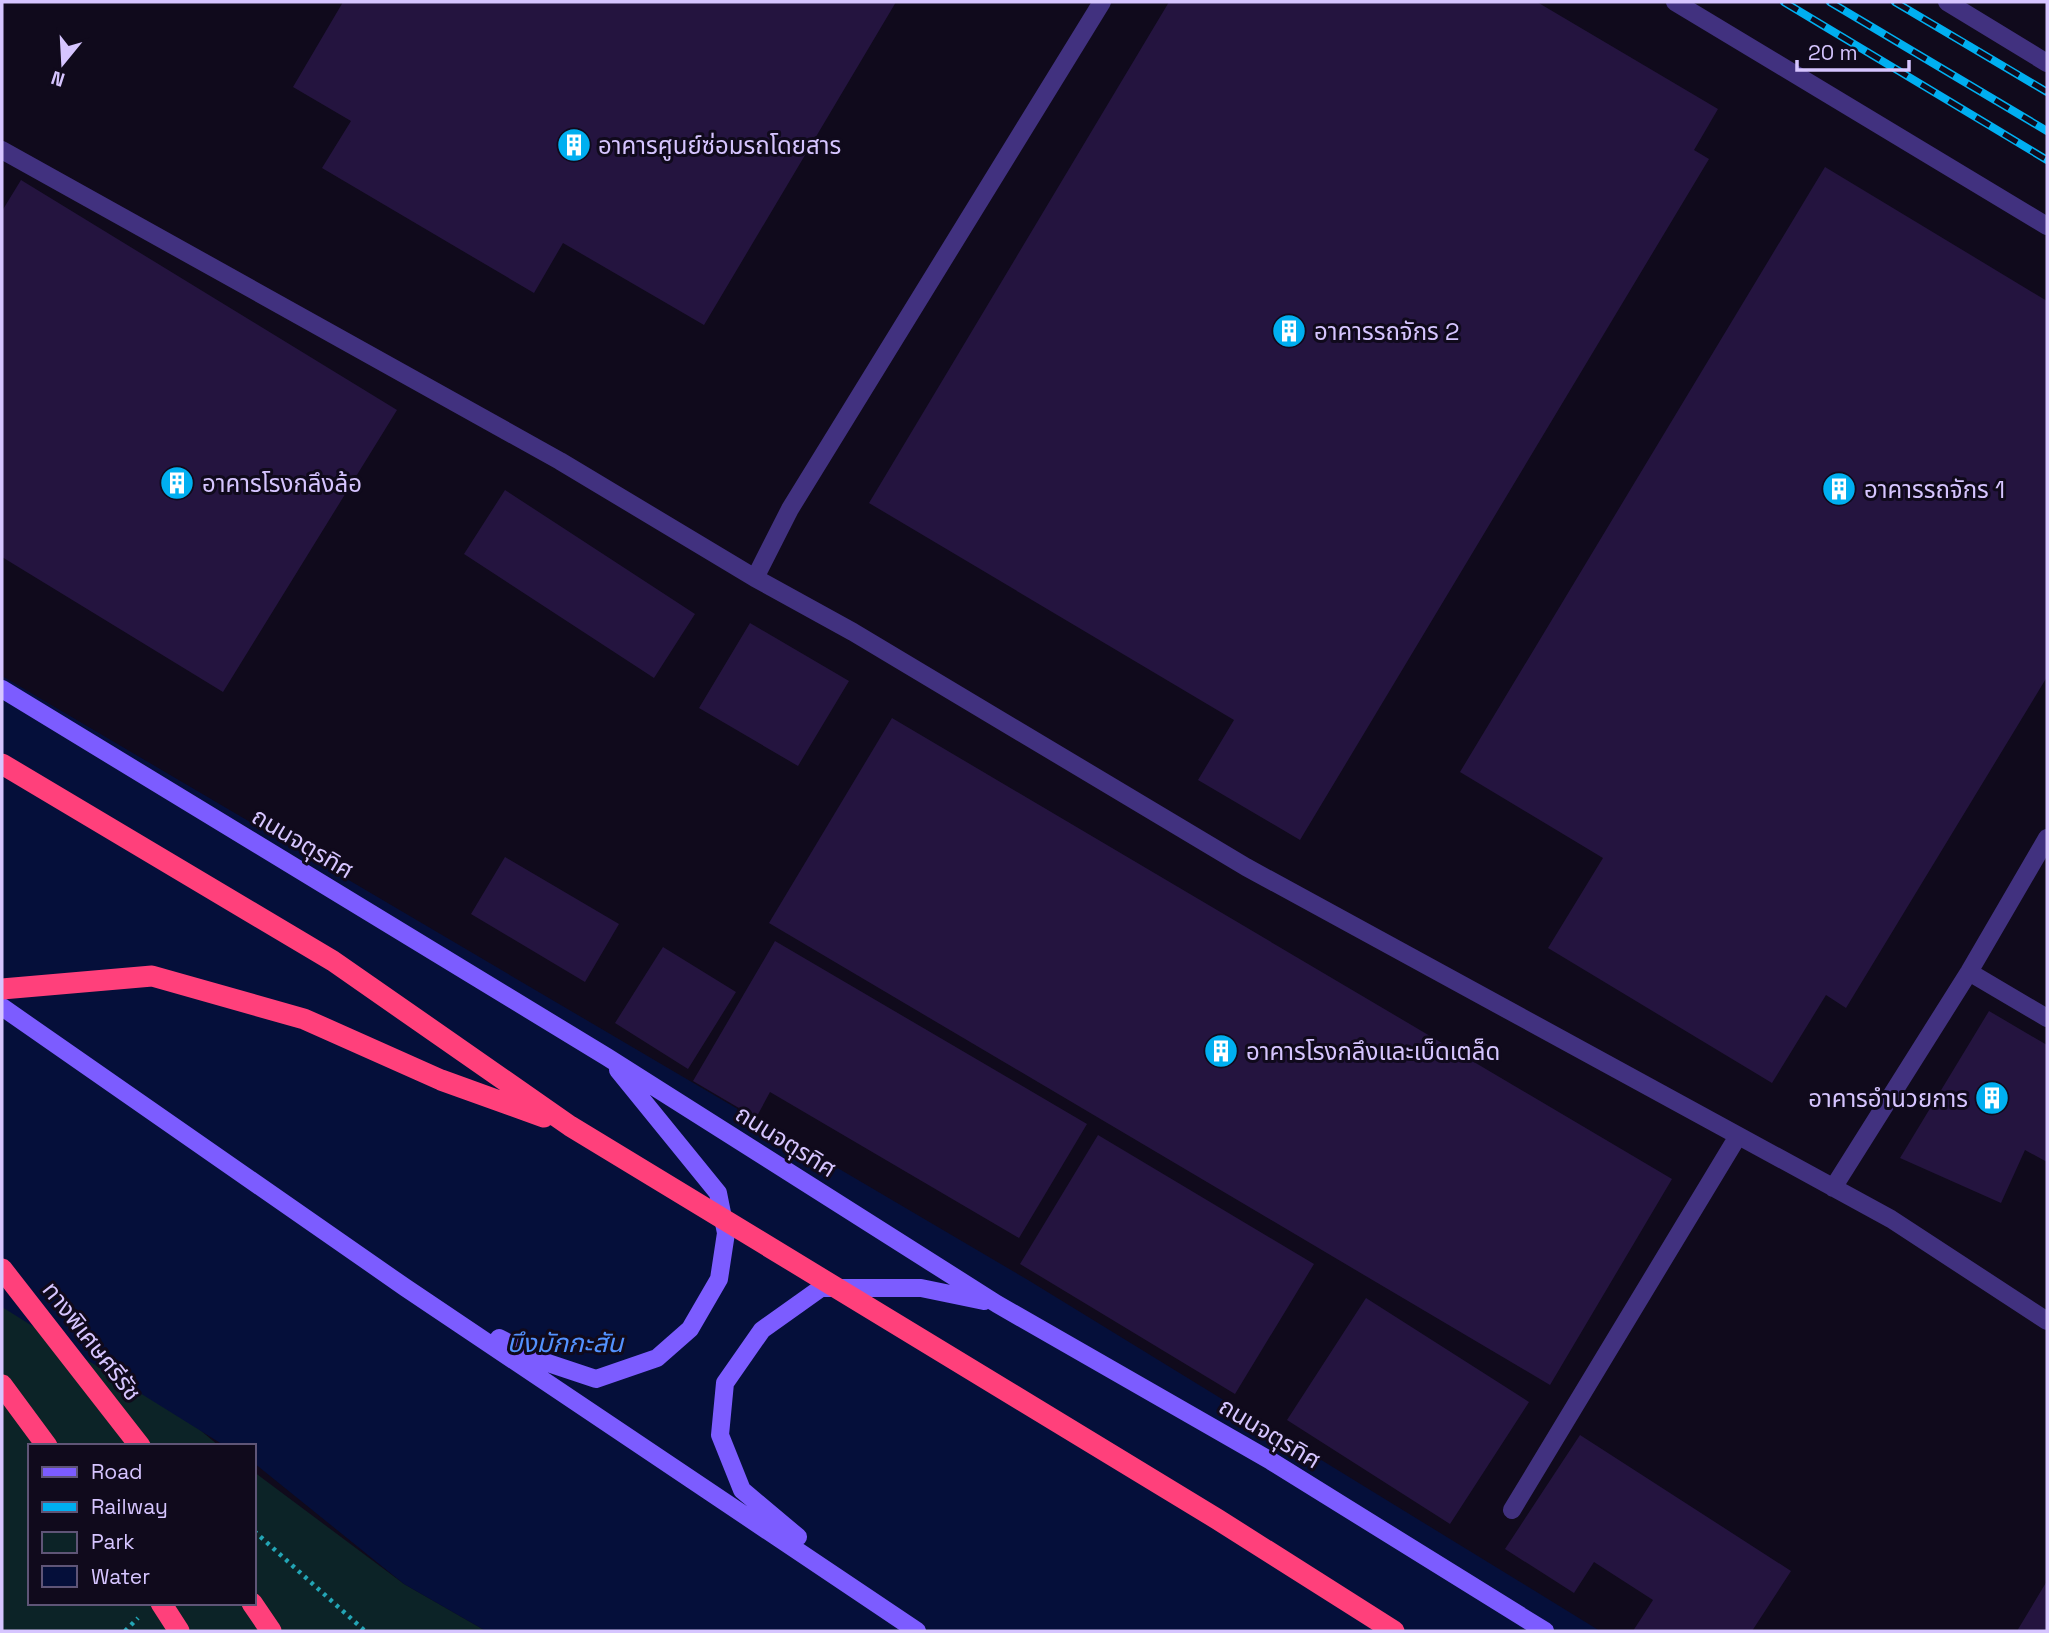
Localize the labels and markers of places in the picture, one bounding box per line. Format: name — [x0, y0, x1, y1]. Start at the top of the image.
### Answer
building icon: อาคารศูนย์ซ่อมรถโดยสาร — [555, 126, 593, 164]
place label: อาคารศูนย์ซ่อมรถโดยสาร — [598, 130, 841, 161]
building icon: อาคารรถจักร 2 — [1270, 312, 1308, 350]
place label: อาคารรถจักร 2 — [1314, 316, 1459, 347]
building icon: อาคารโรงกลึงล้อ — [158, 464, 196, 502]
place label: อาคารโรงกลึงล้อ — [202, 468, 362, 499]
building icon: อาคารรถจักร 1 — [1820, 470, 1858, 508]
place label: อาคารรถจักร 1 — [1864, 474, 2005, 505]
building icon: อาคารโรงกลึงและเบ็ดเตล็ด — [1202, 1032, 1240, 1070]
place label: อาคารโรงกลึงและเบ็ดเตล็ด — [1246, 1036, 1500, 1067]
building icon: อาคารอำนวยการ — [1973, 1079, 2011, 1117]
place label: อาคารอำนวยการ — [1808, 1083, 1968, 1114]

